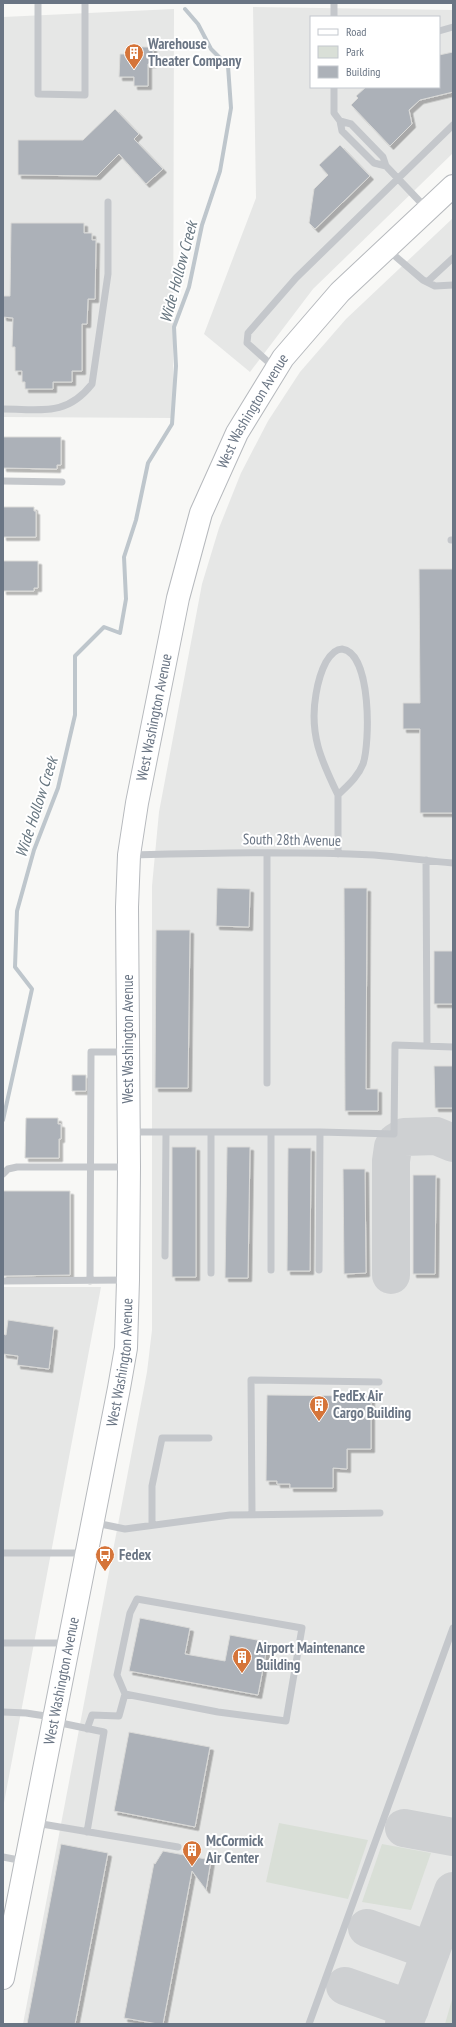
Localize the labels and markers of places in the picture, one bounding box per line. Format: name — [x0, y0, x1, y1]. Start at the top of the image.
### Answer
place label: Warehouse Theater Company — [147, 34, 242, 70]
building icon: Warehouse Theater Company — [123, 42, 145, 70]
place label: FedEx Air Cargo Building — [333, 1386, 412, 1422]
building icon: FedEx Air Cargo Building — [308, 1394, 330, 1422]
bus stop icon: Fedex — [94, 1544, 116, 1572]
place label: Fedex — [119, 1545, 152, 1564]
place label: Airport Maintenance Building — [255, 1638, 365, 1674]
building icon: Airport Maintenance Building — [231, 1646, 253, 1674]
place label: McCormick Air Center — [205, 1831, 264, 1867]
building icon: McCormick Air Center — [181, 1839, 203, 1867]

